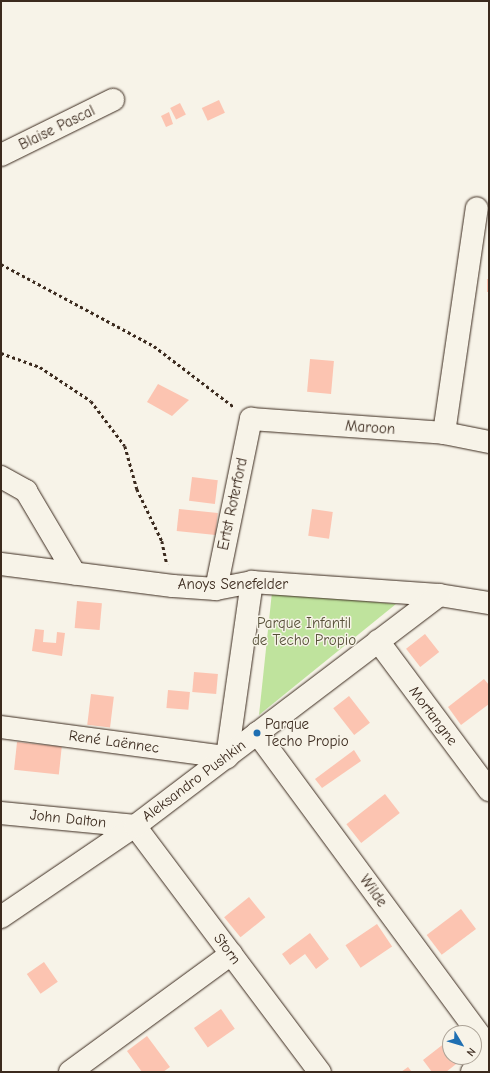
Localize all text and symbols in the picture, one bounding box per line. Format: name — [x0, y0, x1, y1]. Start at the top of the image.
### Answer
street label: Blaise Pascal — [16, 102, 98, 154]
street label: Maroon — [344, 417, 396, 439]
street label: Ertst Roterford — [214, 456, 252, 552]
street label: Anoys Senefelder — [178, 576, 288, 594]
park label: Parque Infantil de Techo Propio — [252, 614, 356, 649]
street label: Mortangne — [405, 683, 461, 749]
place label: Parque Techo Propio — [265, 715, 349, 750]
street label: René Laënnec — [68, 727, 160, 757]
marker: Parque Techo Propio — [252, 728, 262, 738]
street label: Aleksandro Pushkin — [139, 736, 249, 826]
street label: John Dalton — [29, 806, 107, 832]
street label: Wilde — [355, 871, 391, 911]
street label: Storn — [209, 930, 245, 968]
north arrow — [442, 1025, 482, 1065]
text: N — [464, 1045, 478, 1059]

